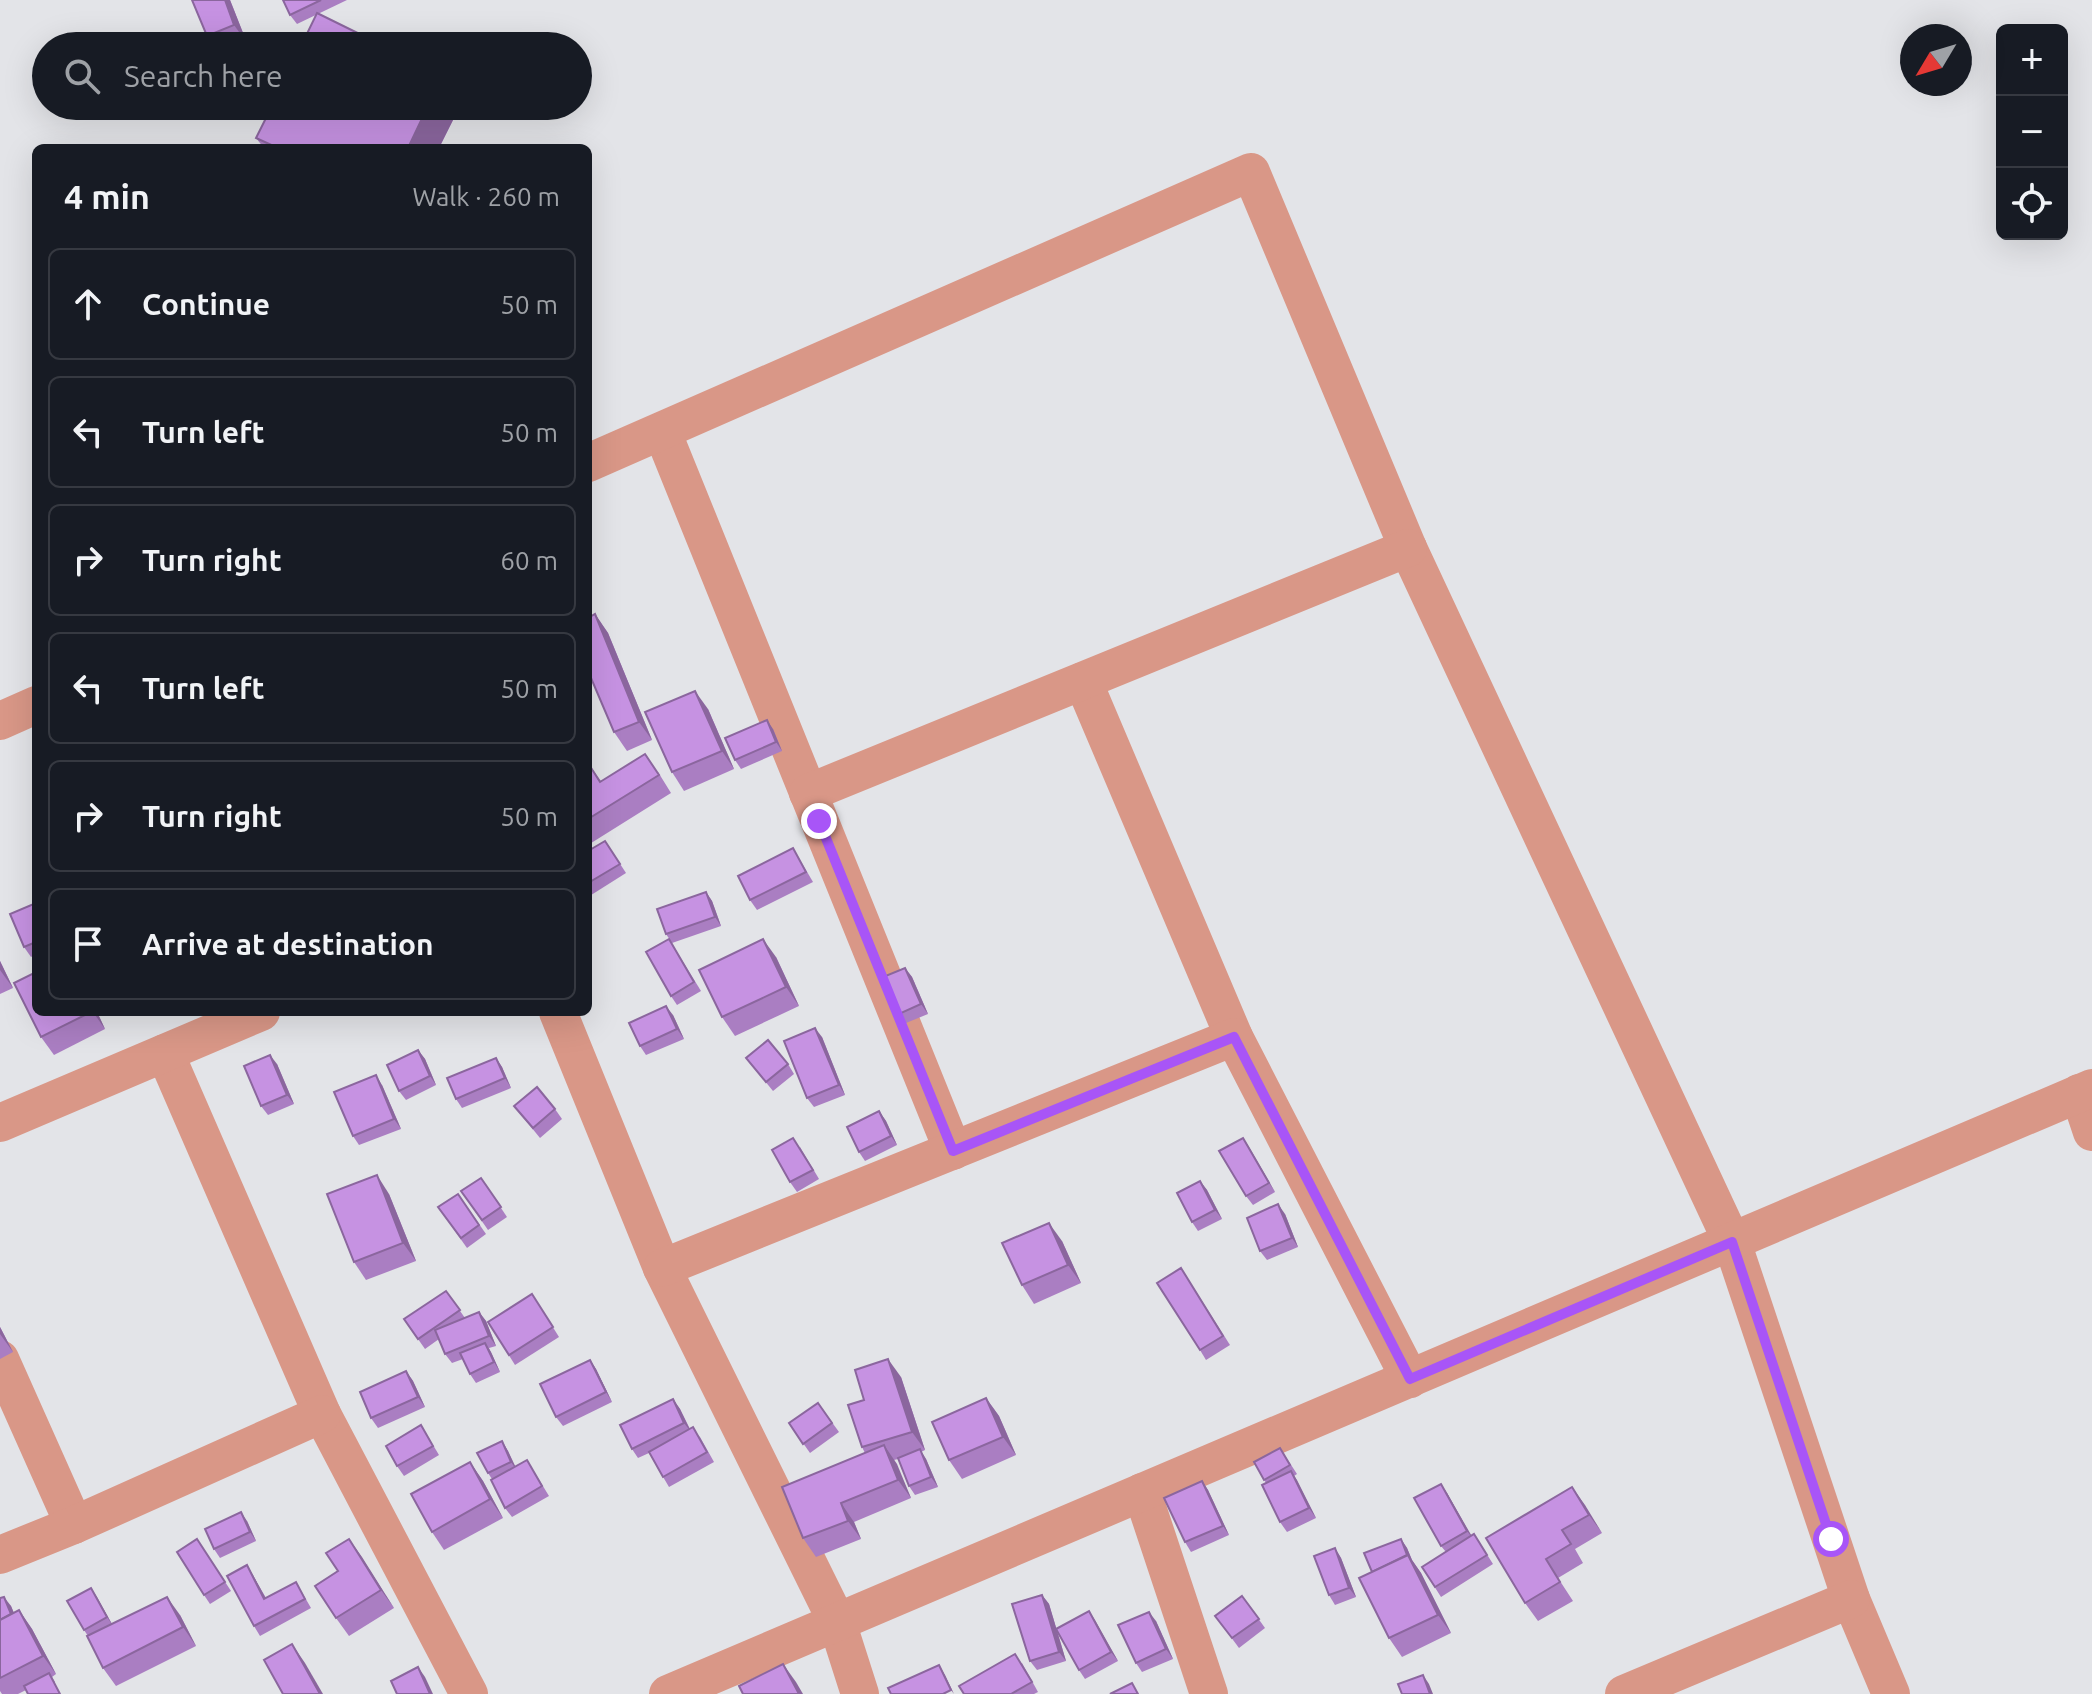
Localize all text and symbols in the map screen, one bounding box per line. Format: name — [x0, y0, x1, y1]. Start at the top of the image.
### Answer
north arrow — [1900, 24, 1972, 96]
map controls — [1996, 24, 2068, 240]
button: + — [1996, 24, 2068, 96]
search box — [32, 32, 592, 120]
icon: search — [60, 54, 104, 98]
text: Search here — [124, 59, 283, 93]
button: − — [1996, 96, 2068, 168]
button: locate — [1996, 168, 2068, 240]
text: 4 min — [64, 177, 150, 215]
text: Walk · 260 m — [412, 182, 560, 211]
icon: ahead — [66, 282, 110, 326]
text: Continue — [142, 287, 270, 321]
text: 50 m — [500, 290, 558, 319]
icon: left — [66, 410, 110, 454]
text: Turn left — [142, 415, 264, 449]
text: 50 m — [500, 418, 558, 447]
icon: right — [66, 538, 110, 582]
text: Turn right — [142, 543, 282, 577]
text: 60 m — [500, 546, 558, 575]
icon: left — [66, 666, 110, 710]
text: Turn left — [142, 671, 264, 705]
text: 50 m — [500, 674, 558, 703]
icon: right — [66, 794, 110, 838]
text: Turn right — [142, 799, 282, 833]
text: 50 m — [500, 802, 558, 831]
route end — [801, 803, 837, 839]
icon: arrive — [66, 922, 110, 966]
text: Arrive at destination — [142, 927, 434, 961]
route start — [1813, 1521, 1849, 1557]

